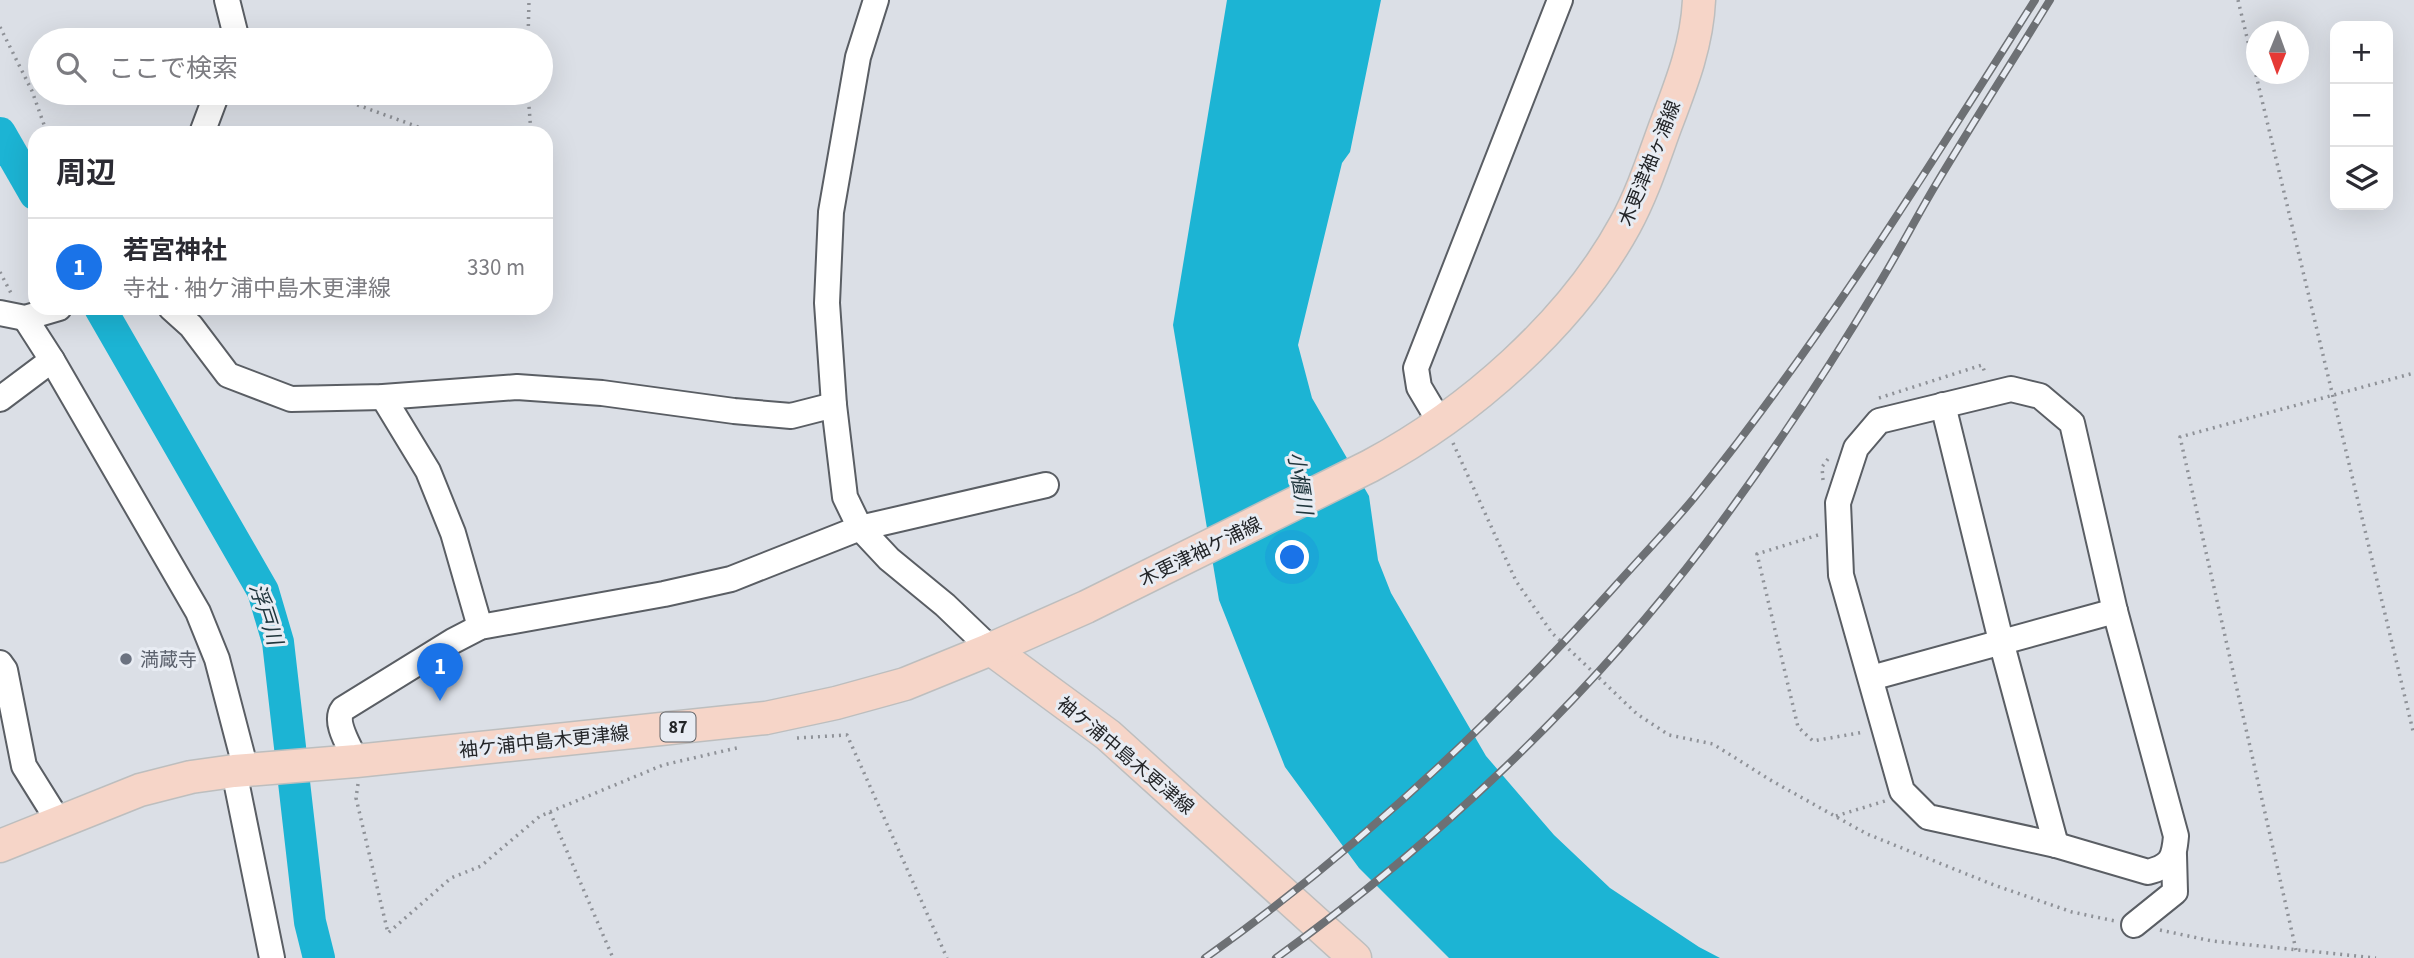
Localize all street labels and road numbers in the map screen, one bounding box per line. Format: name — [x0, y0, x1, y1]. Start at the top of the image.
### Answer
street label: 木更津袖ヶ浦線 — [1613, 97, 1688, 230]
street label: 木更津袖ケ浦線 — [1135, 511, 1266, 594]
street label: 袖ケ浦中島木更津線 — [1051, 691, 1199, 821]
road number: 87 — [660, 712, 696, 742]
street label: 袖ケ浦中島木更津線 — [458, 720, 631, 765]

